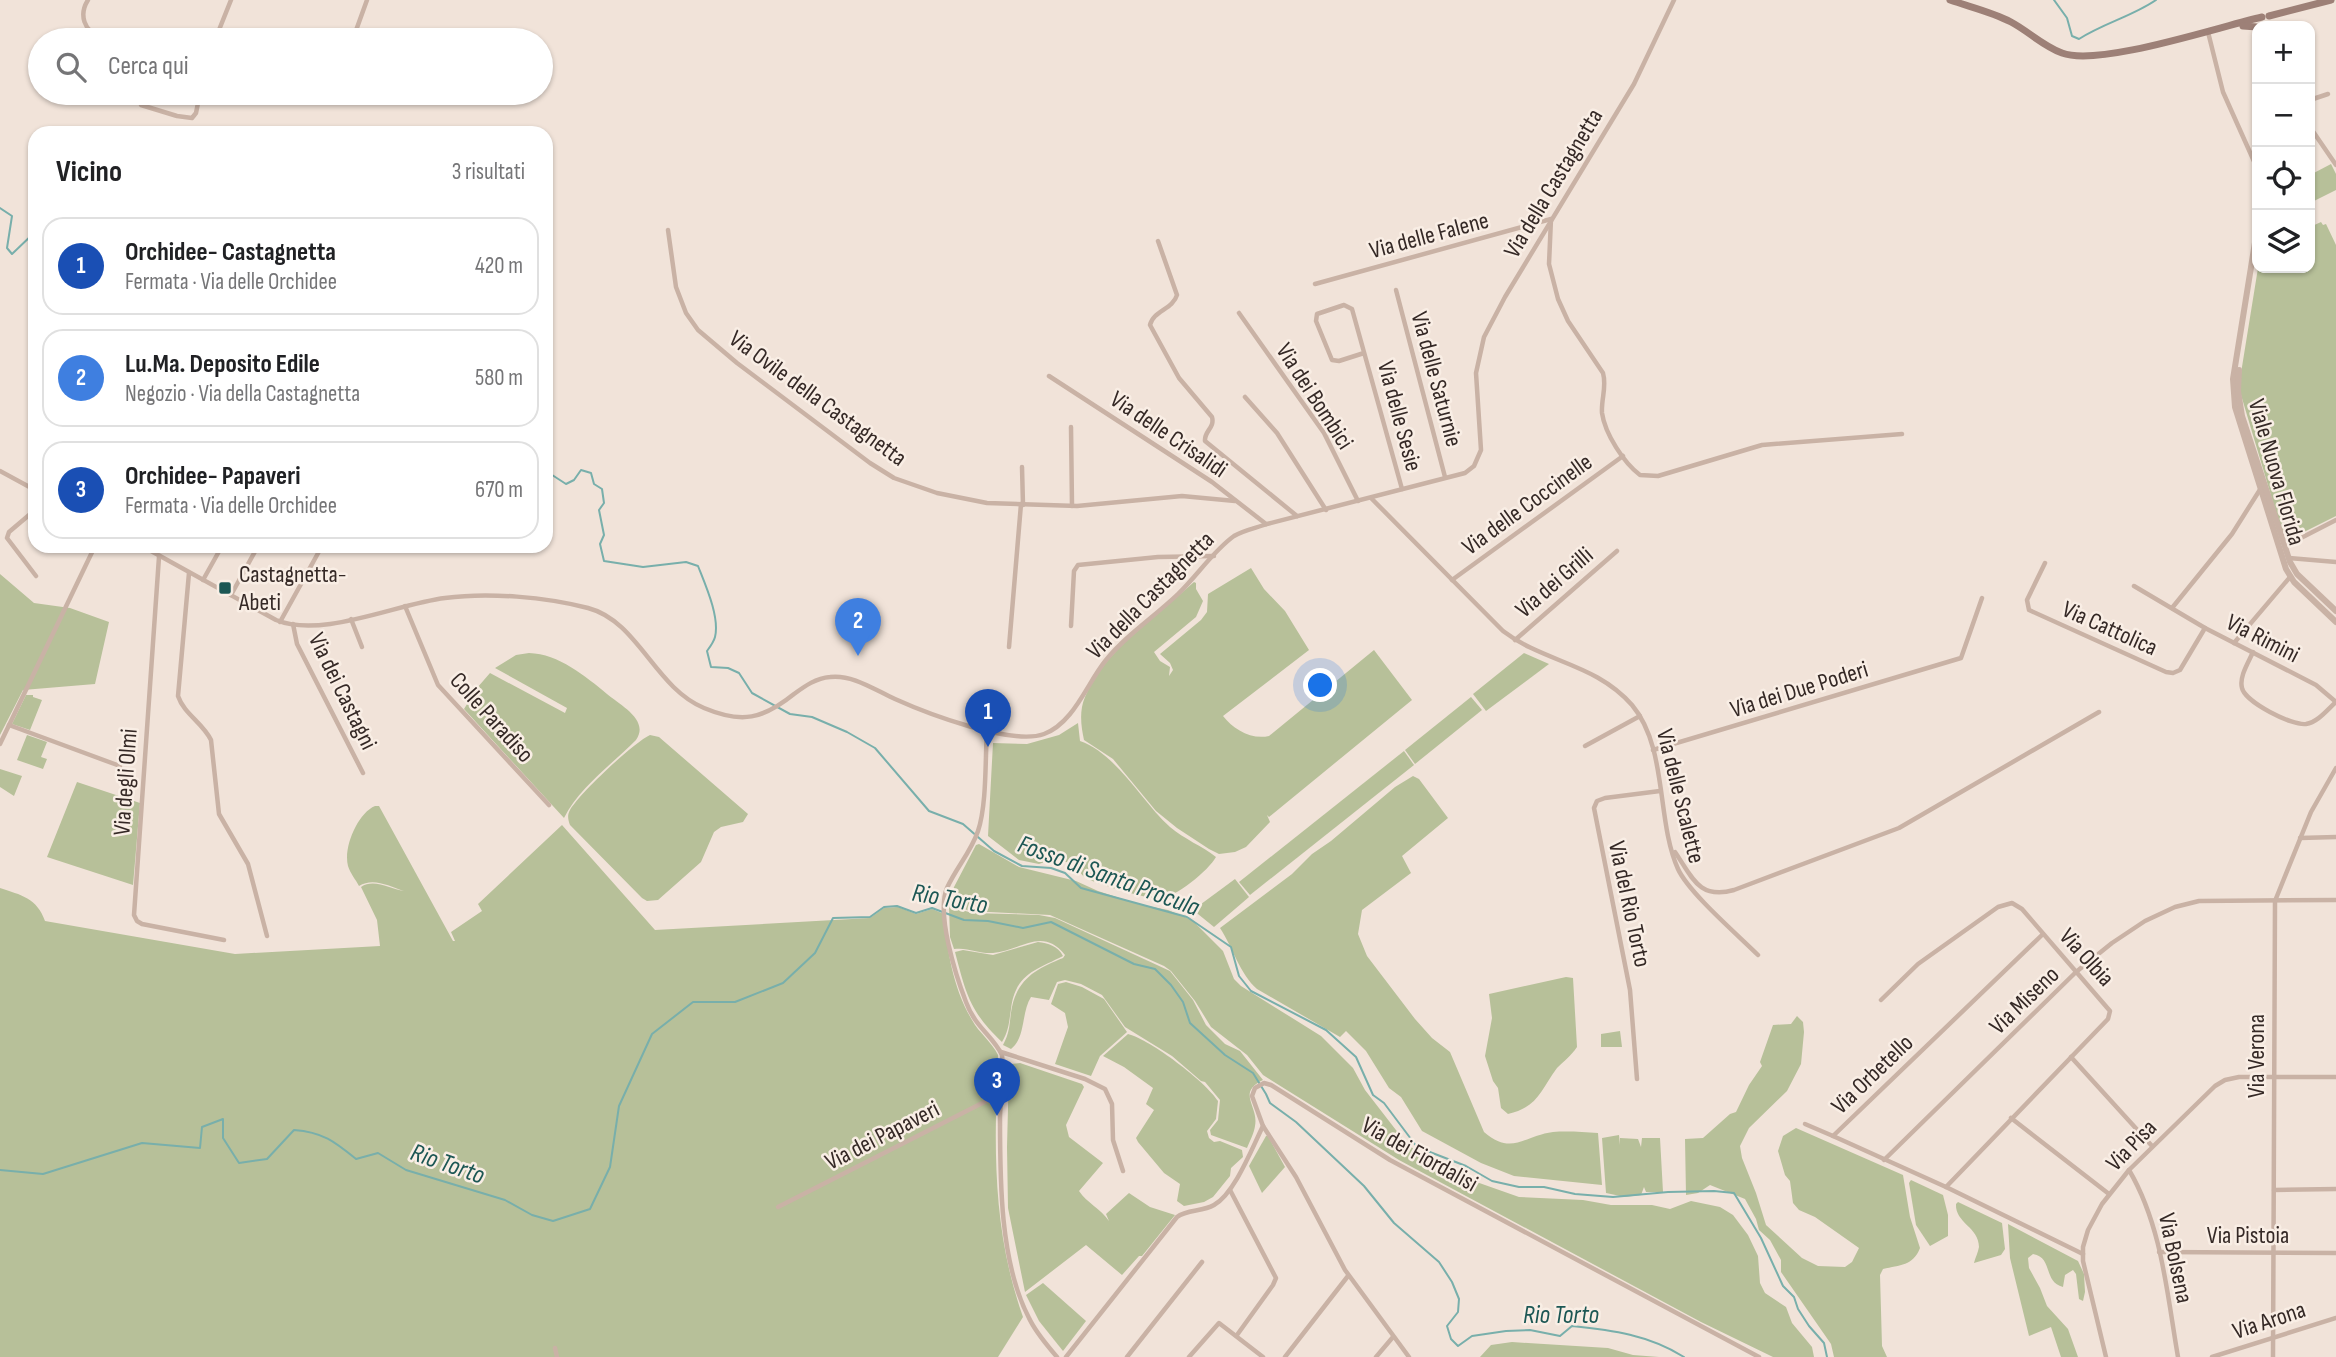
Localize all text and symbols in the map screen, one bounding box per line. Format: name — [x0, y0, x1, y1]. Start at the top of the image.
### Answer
map controls — [2252, 21, 2315, 273]
button: + — [2252, 21, 2315, 84]
search box — [28, 28, 553, 105]
icon: search — [52, 48, 90, 86]
text: Cerca qui — [108, 51, 189, 82]
button: − — [2252, 84, 2315, 147]
street label: Via della Castagnetta — [1498, 104, 1609, 263]
button: locate — [2252, 147, 2315, 210]
text: Vicino — [56, 154, 122, 190]
text: 3 risultati — [452, 158, 525, 186]
street label: Via delle Falene — [1366, 206, 1492, 265]
button: layers — [2252, 210, 2315, 273]
text: Orchidee- Castagnetta — [125, 237, 336, 268]
text: 1 — [76, 252, 86, 280]
text: 420 m — [475, 252, 523, 280]
text: Fermata · Via delle Orchidee — [125, 268, 337, 296]
street label: Via delle Saturnie — [1405, 308, 1468, 450]
street label: Via Ovile della Castagnetta — [723, 324, 912, 472]
street label: Via dei Bombici — [1270, 338, 1360, 455]
text: Lu.Ma. Deposito Edile — [125, 349, 320, 380]
street label: Via delle Sesie — [1371, 358, 1428, 474]
text: 2 — [76, 364, 86, 392]
text: 580 m — [475, 364, 523, 392]
text: Negozio · Via della Castagnetta — [125, 380, 360, 408]
street label: Via delle Crisalidi — [1105, 385, 1233, 484]
street label: Viale Nuova Florida — [2242, 396, 2311, 549]
street label: Via delle Coccinelle — [1457, 447, 1598, 561]
text: Orchidee- Papaveri — [125, 461, 301, 492]
text: 3 — [76, 476, 86, 504]
text: 670 m — [475, 476, 523, 504]
text: Fermata · Via delle Orchidee — [125, 492, 337, 520]
street label: Via della Castagnetta — [1080, 525, 1220, 665]
street label: Via dei Grilli — [1510, 541, 1599, 624]
place label: Castagnetta- Abeti — [238, 560, 347, 617]
marker: Castagnetta- Abeti — [217, 580, 233, 596]
street label: Via Cattolica — [2058, 595, 2162, 662]
pin: 2 — [835, 598, 881, 656]
street label: Via Rimini — [2221, 608, 2304, 669]
street label: Via dei Castagni — [302, 628, 383, 754]
street label: Via dei Due Poderi — [1727, 655, 1872, 724]
street label: Colle Paradiso — [444, 666, 540, 769]
your location — [1303, 668, 1337, 702]
pin: 1 — [965, 689, 1011, 747]
street label: Via delle Scalette — [1650, 726, 1711, 866]
street label: Via degli Olmi — [107, 728, 144, 836]
water label: Fosso di Santa Procula — [1013, 829, 1204, 924]
street label: Via del Rio Torto — [1602, 839, 1657, 970]
water label: Rio Torto — [910, 878, 990, 921]
street label: Via Olbia — [2053, 922, 2120, 992]
street label: Via Miseno — [1984, 960, 2065, 1041]
street label: Via Verona — [2242, 1014, 2271, 1098]
street label: Via Orbetello — [1825, 1028, 1919, 1120]
pin: 3 — [974, 1058, 1020, 1116]
street label: Via dei Papaveri — [820, 1094, 944, 1177]
street label: Via dei Fiordalisi — [1357, 1111, 1483, 1198]
street label: Via Pisa — [2100, 1113, 2163, 1177]
water label: Rio Torto — [406, 1137, 489, 1192]
street label: Via Bolsena — [2152, 1210, 2199, 1306]
street label: Via Pistoia — [2207, 1221, 2289, 1250]
street label: Via Arona — [2229, 1295, 2309, 1346]
water label: Rio Torto — [1523, 1300, 1599, 1331]

